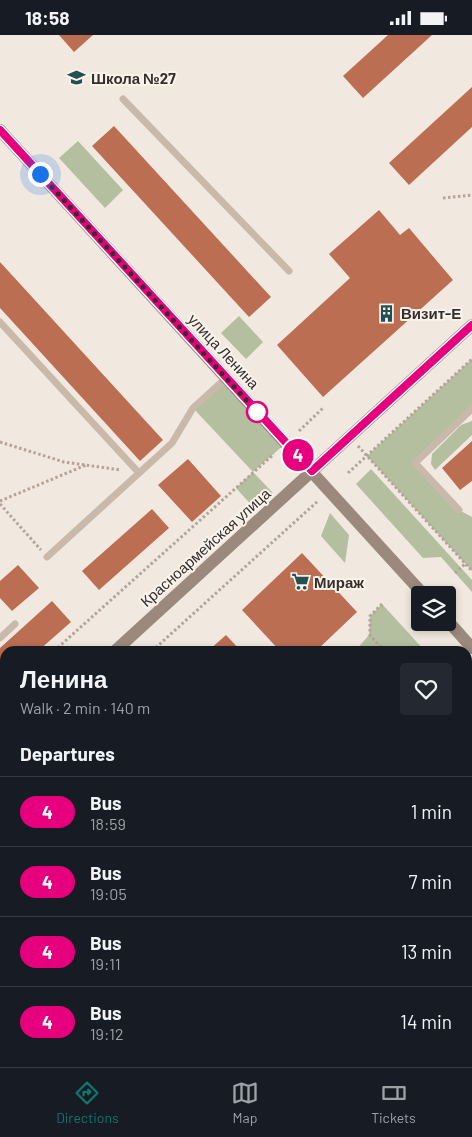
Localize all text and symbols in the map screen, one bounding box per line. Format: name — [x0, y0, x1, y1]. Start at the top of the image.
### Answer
text: 18:58 — [25, 6, 69, 29]
school or university icon: Школа №27 — [67, 68, 87, 88]
place label: Школа №27 — [91, 69, 176, 87]
your location — [28, 162, 53, 187]
building icon: Визит-Е — [377, 303, 397, 323]
place label: Визит-Е — [401, 304, 461, 322]
street label: улица Ленина — [185, 310, 264, 393]
unlabelled marker — [246, 401, 268, 423]
line badge: 4 — [282, 439, 314, 471]
text: 4 — [293, 444, 303, 466]
street label: Красноармейская улица — [136, 484, 274, 610]
supermarket icon: Мираж — [290, 572, 310, 592]
place label: Мираж — [314, 573, 364, 591]
map controls — [411, 586, 456, 631]
button: layers — [411, 586, 456, 631]
button: heart — [400, 663, 452, 715]
text: Ленина — [20, 664, 107, 693]
text: Walk · 2 min · 140 m — [20, 698, 150, 717]
text: Departures — [20, 742, 115, 765]
text: Bus — [90, 791, 122, 814]
text: 1 min — [411, 800, 452, 823]
text: 4 — [42, 801, 53, 823]
text: 18:59 — [90, 814, 126, 833]
text: Bus — [90, 861, 122, 884]
text: 7 min — [408, 870, 452, 893]
text: 4 — [42, 871, 53, 893]
text: 19:05 — [90, 884, 127, 903]
text: Bus — [90, 931, 122, 954]
text: 13 min — [401, 940, 452, 963]
text: 4 — [42, 941, 53, 963]
text: 19:11 — [90, 954, 121, 973]
text: Bus — [90, 1001, 122, 1024]
text: 14 min — [400, 1010, 452, 1033]
text: 4 — [42, 1011, 53, 1033]
text: 19:12 — [90, 1024, 124, 1043]
tab: Directions — [56, 1079, 119, 1126]
tab: Map — [231, 1079, 259, 1126]
tab: Tickets — [371, 1079, 416, 1126]

